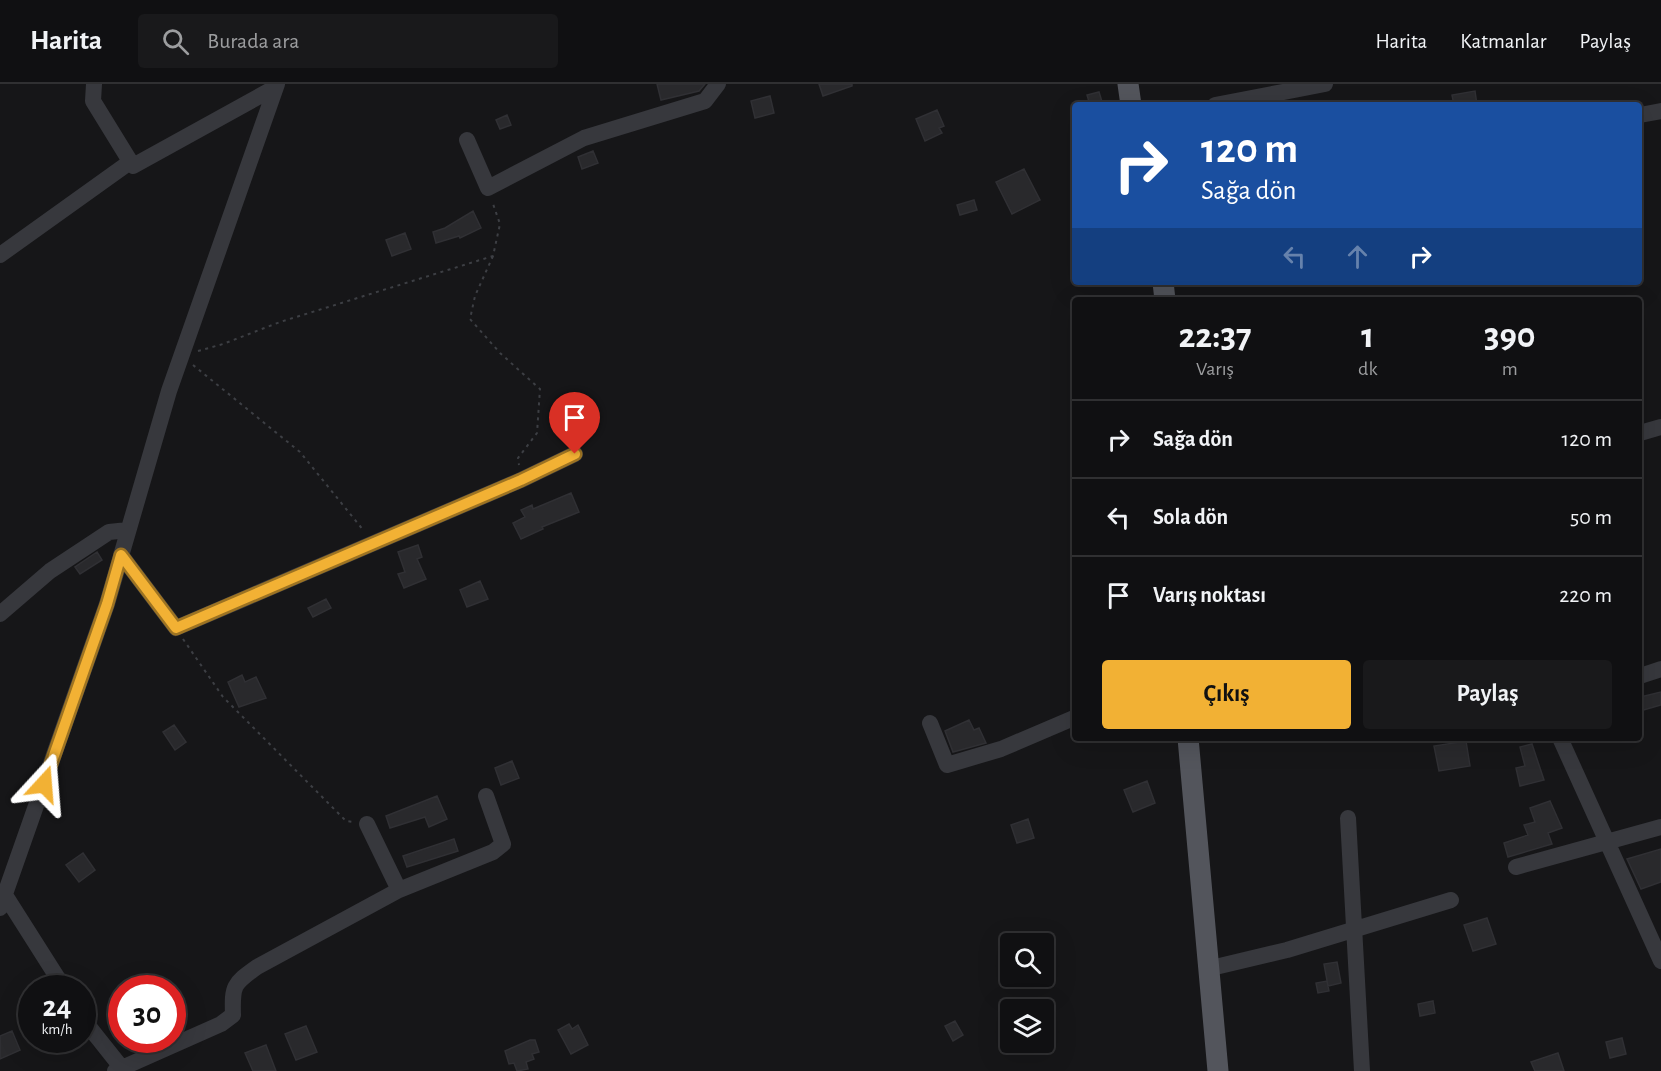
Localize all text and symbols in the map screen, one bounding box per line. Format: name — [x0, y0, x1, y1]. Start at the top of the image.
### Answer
search box — [138, 14, 558, 68]
icon: search — [159, 25, 192, 58]
text: Harita — [30, 27, 102, 55]
text: Burada ara — [207, 30, 299, 52]
text: Harita — [1376, 31, 1427, 52]
text: Katmanlar — [1460, 31, 1547, 52]
text: Paylaş — [1580, 31, 1631, 52]
icon: right — [1102, 126, 1180, 204]
text: 120 m — [1201, 128, 1298, 170]
text: Sağa dön — [1201, 177, 1296, 204]
icon: left — [1278, 240, 1311, 273]
icon: ahead — [1341, 240, 1374, 273]
icon: right — [1404, 240, 1437, 273]
text: 22:37 — [1178, 318, 1252, 354]
text: 1 — [1361, 318, 1374, 354]
text: 390 — [1484, 318, 1536, 354]
text: Varış — [1196, 359, 1234, 379]
text: dk — [1358, 359, 1378, 379]
text: m — [1502, 359, 1518, 379]
pin — [549, 392, 600, 454]
icon: arrive — [558, 401, 591, 434]
icon: right — [1102, 423, 1135, 456]
text: Sağa dön — [1153, 428, 1233, 450]
text: 120 m — [1562, 428, 1612, 450]
icon: left — [1102, 501, 1135, 534]
text: Sola dön — [1153, 506, 1228, 528]
text: 50 m — [1570, 506, 1612, 528]
icon: arrive — [1102, 579, 1135, 612]
text: Varış noktası — [1153, 584, 1266, 606]
text: 220 m — [1559, 584, 1612, 606]
button: Çıkış — [1102, 660, 1351, 729]
button: Paylaş — [1363, 660, 1612, 729]
position arrow — [12, 752, 76, 816]
map controls — [1000, 933, 1054, 1053]
button: search — [1000, 933, 1054, 987]
speed limit sign: 30 — [108, 975, 186, 1053]
text: 24 — [42, 992, 72, 1022]
button: layers — [1000, 999, 1054, 1053]
text: km/h — [42, 1022, 72, 1037]

